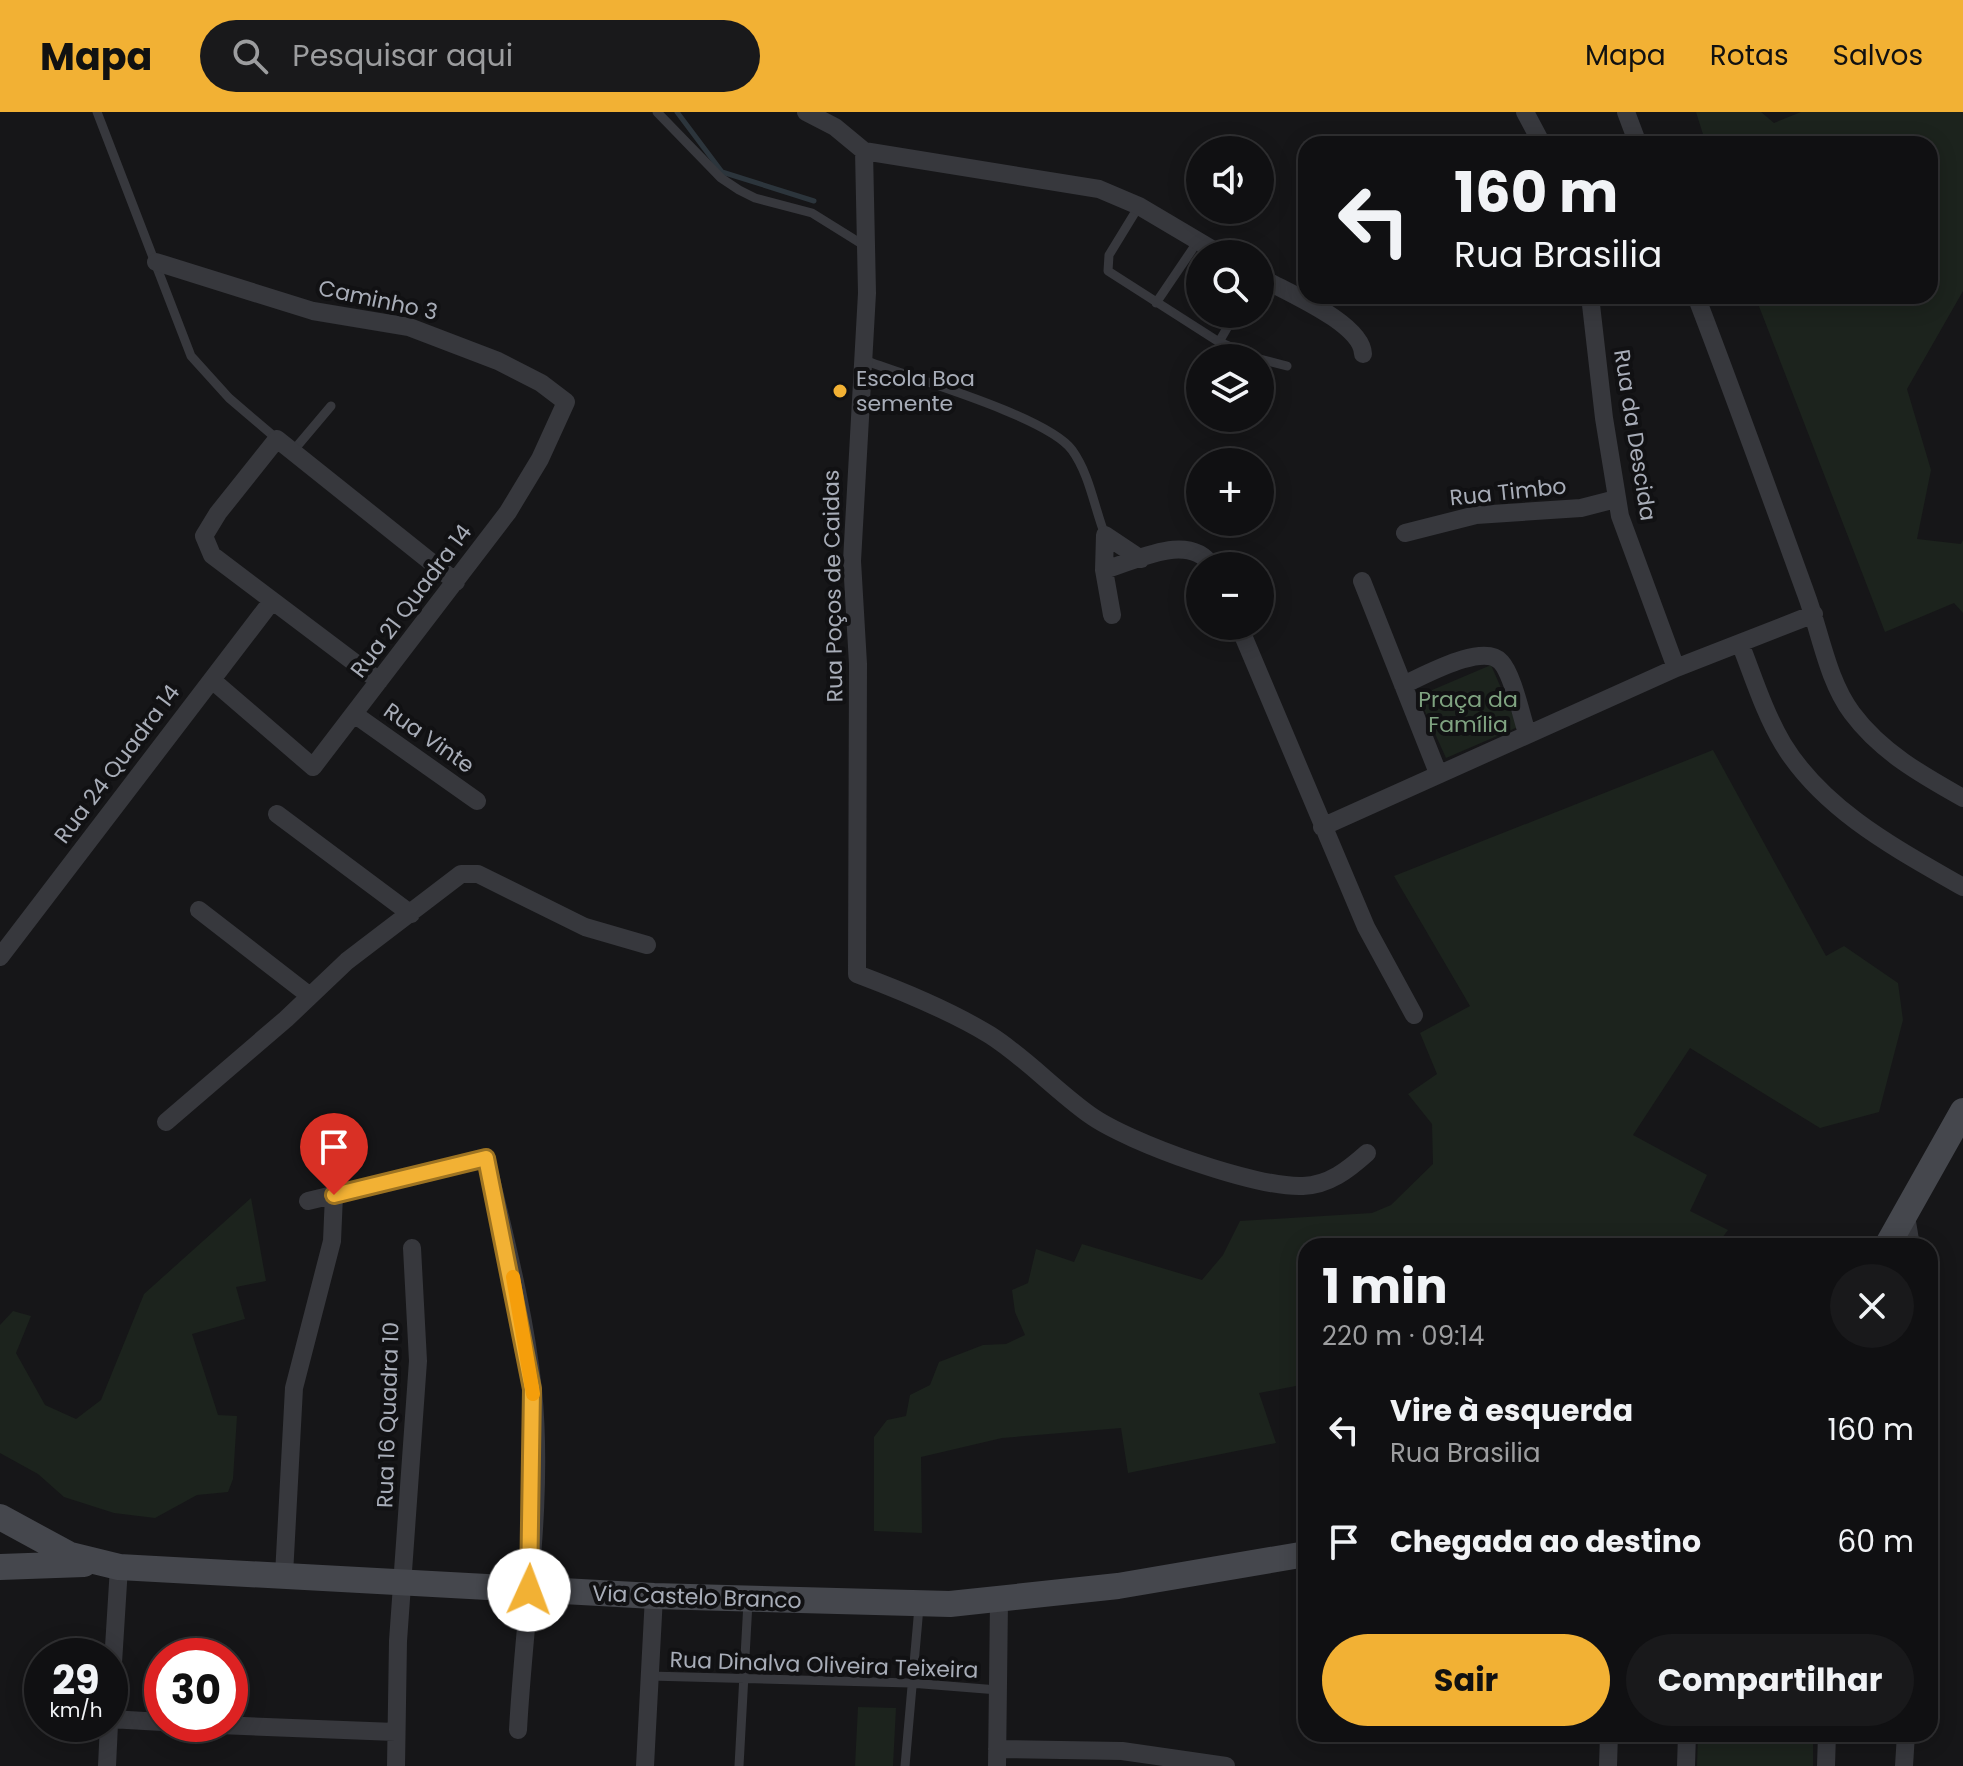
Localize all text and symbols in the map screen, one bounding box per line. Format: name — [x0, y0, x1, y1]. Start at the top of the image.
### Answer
search box — [200, 20, 760, 92]
text: Mapa — [40, 30, 152, 83]
icon: search — [228, 34, 272, 78]
text: Pesquisar aqui — [292, 34, 513, 77]
text: Mapa — [1585, 36, 1666, 75]
text: Rotas — [1710, 36, 1789, 75]
text: Salvos — [1833, 36, 1923, 75]
map controls — [1186, 136, 1274, 640]
button: sound — [1186, 136, 1274, 224]
text: 160 m — [1454, 153, 1618, 232]
icon: left — [1322, 168, 1426, 272]
text: Rua Brasilia — [1454, 229, 1662, 280]
button: search — [1186, 240, 1274, 328]
street label: Caminho 3 — [316, 272, 440, 328]
button: layers — [1186, 344, 1274, 432]
street label: Rua da Descida — [1606, 347, 1664, 523]
place label: Escola Boa semente — [856, 363, 975, 419]
marker: Escola Boa semente — [831, 382, 849, 400]
button: + — [1186, 448, 1274, 536]
street label: Rua Poços de Caidas — [815, 469, 851, 703]
street label: Rua Timbo — [1448, 470, 1568, 514]
street label: Rua 21 Quadra 14 — [343, 518, 479, 684]
button: − — [1186, 552, 1274, 640]
street label: Rua 24 Quadra 14 — [47, 678, 187, 850]
park label: Praça da Família — [1418, 684, 1518, 740]
street label: Rua Vinte — [377, 695, 481, 781]
pin — [300, 1113, 368, 1195]
icon: arrive — [312, 1125, 356, 1169]
text: 1 min — [1322, 1253, 1448, 1320]
button: close — [1830, 1264, 1914, 1348]
text: 220 m · 09:14 — [1322, 1318, 1484, 1354]
street label: Rua 16 Quadra 10 — [369, 1321, 407, 1509]
text: Vire à esquerda — [1390, 1389, 1633, 1432]
icon: left — [1322, 1408, 1366, 1452]
text: 160 m — [1828, 1408, 1914, 1451]
text: Rua Brasilia — [1390, 1435, 1541, 1471]
icon: arrive — [1322, 1520, 1366, 1564]
text: Chegada ao destino — [1390, 1520, 1701, 1563]
text: 60 m — [1837, 1520, 1914, 1563]
position arrow — [487, 1548, 571, 1632]
street label: Via Castelo Branco — [592, 1578, 802, 1616]
button: Sair — [1322, 1634, 1610, 1726]
button: Compartilhar — [1626, 1634, 1914, 1726]
speed limit sign: 30 — [144, 1638, 248, 1742]
street label: Rua Dinalva Oliveira Teixeira — [669, 1644, 979, 1686]
text: 29 — [52, 1652, 100, 1708]
text: km/h — [49, 1696, 103, 1724]

